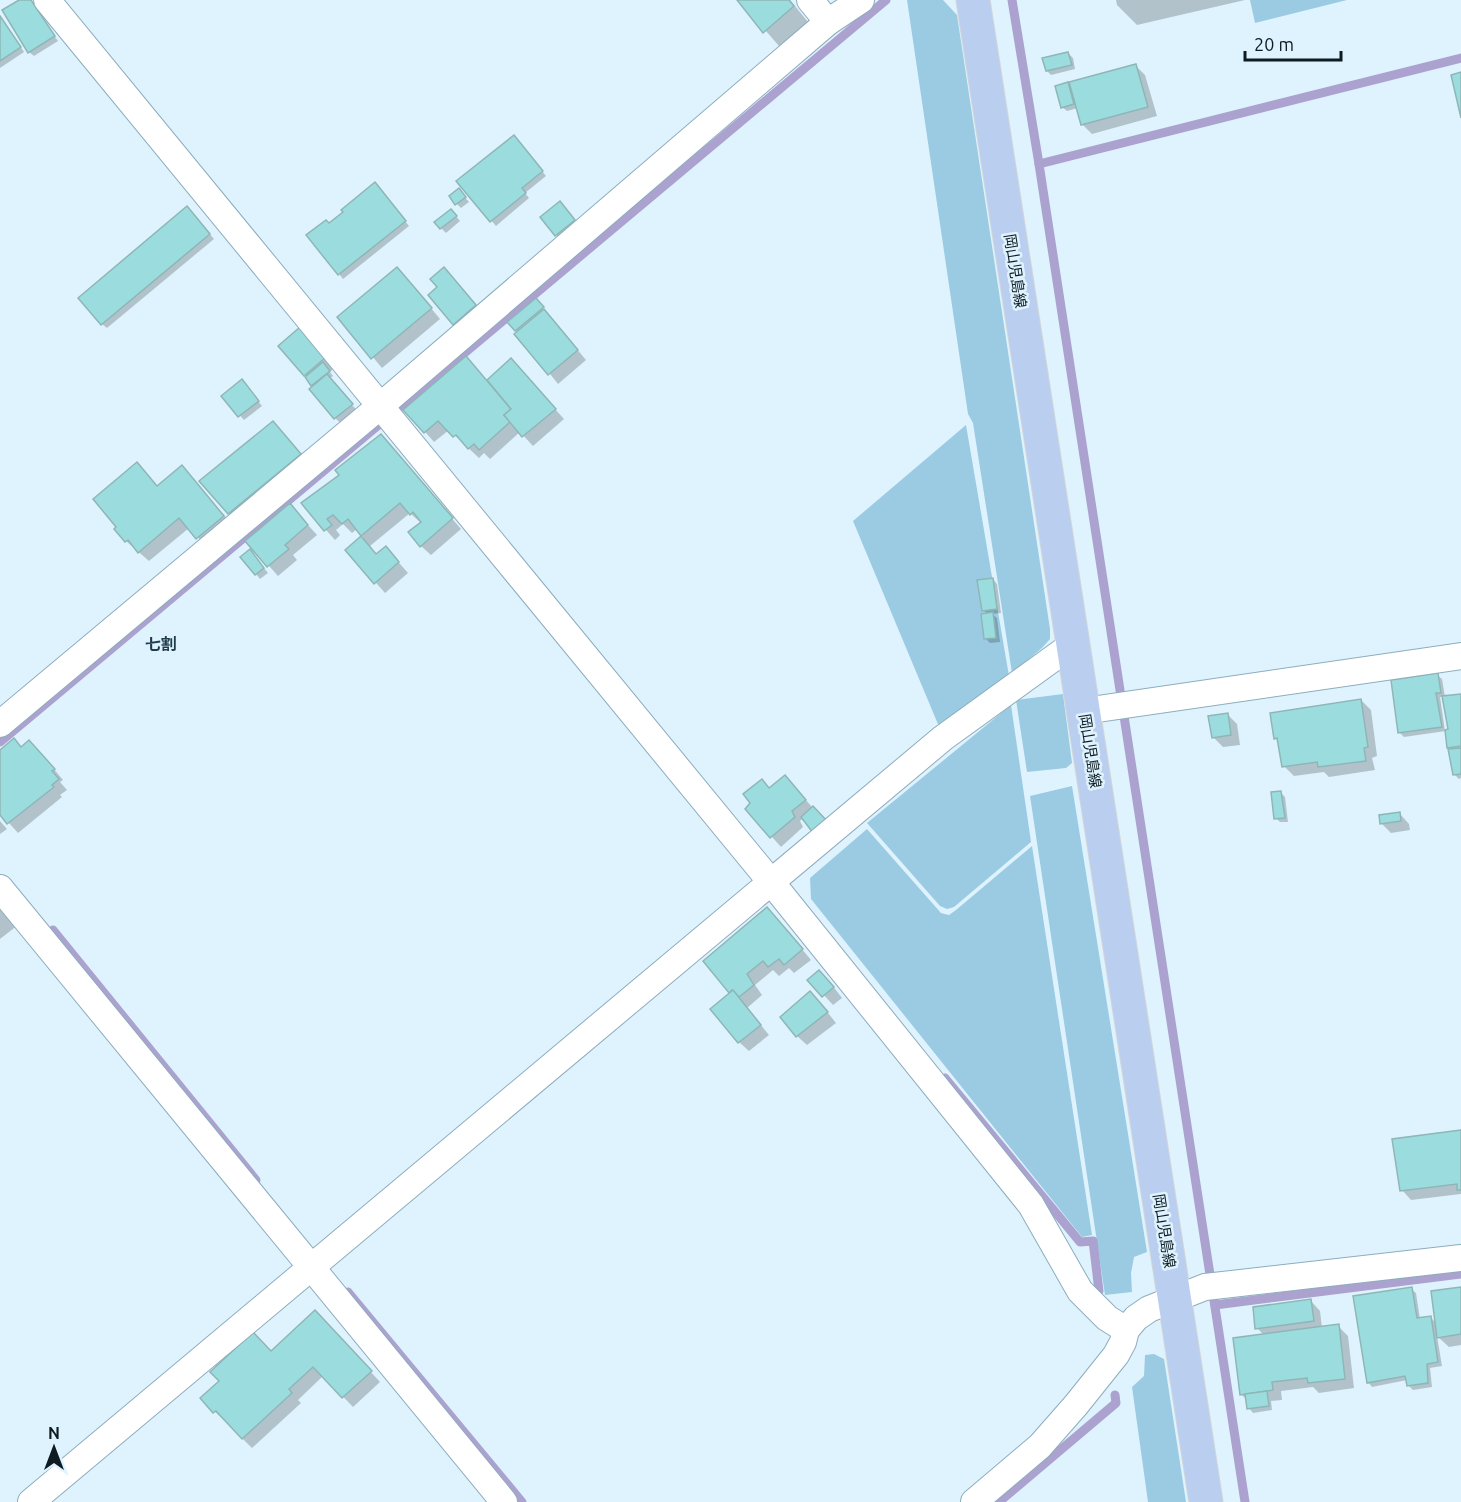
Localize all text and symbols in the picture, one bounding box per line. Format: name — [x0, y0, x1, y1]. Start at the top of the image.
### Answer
scale bar — [1245, 24, 1341, 62]
text: 20 m — [1254, 34, 1294, 54]
street label: 岡山児島線 — [1001, 233, 1030, 309]
district label: 七割 — [145, 635, 177, 653]
street label: 岡山児島線 — [1076, 713, 1105, 789]
street label: 岡山児島線 — [1150, 1193, 1179, 1269]
north arrow — [24, 1418, 84, 1478]
text: N — [48, 1424, 60, 1442]

